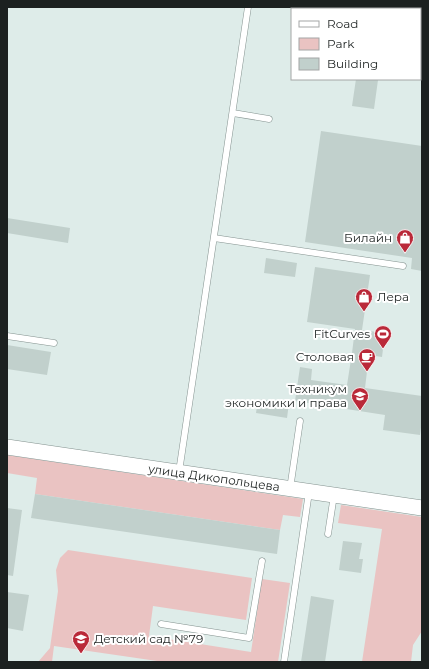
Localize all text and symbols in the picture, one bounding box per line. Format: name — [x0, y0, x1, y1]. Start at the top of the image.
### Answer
legend — [291, 8, 421, 80]
text: Road — [327, 16, 358, 31]
text: Park — [327, 36, 355, 51]
text: Building — [327, 56, 378, 71]
shop icon: Билайн — [395, 228, 415, 253]
place label: Билайн — [344, 230, 392, 245]
shop icon: Лера — [354, 287, 374, 312]
place label: Лера — [377, 289, 409, 304]
sports icon: FitCurves — [373, 324, 393, 349]
place label: FitCurves — [314, 326, 370, 341]
cafe icon: Столовая — [357, 347, 377, 372]
place label: Столовая — [296, 349, 354, 364]
place label: Техникум экономики и права — [225, 381, 347, 410]
school or university icon: Техникум экономики и права — [350, 386, 370, 411]
street label: улица Дикопольцева — [146, 461, 281, 494]
school or university icon: Детский сад №79 — [71, 629, 91, 654]
place label: Детский сад №79 — [94, 631, 203, 646]

